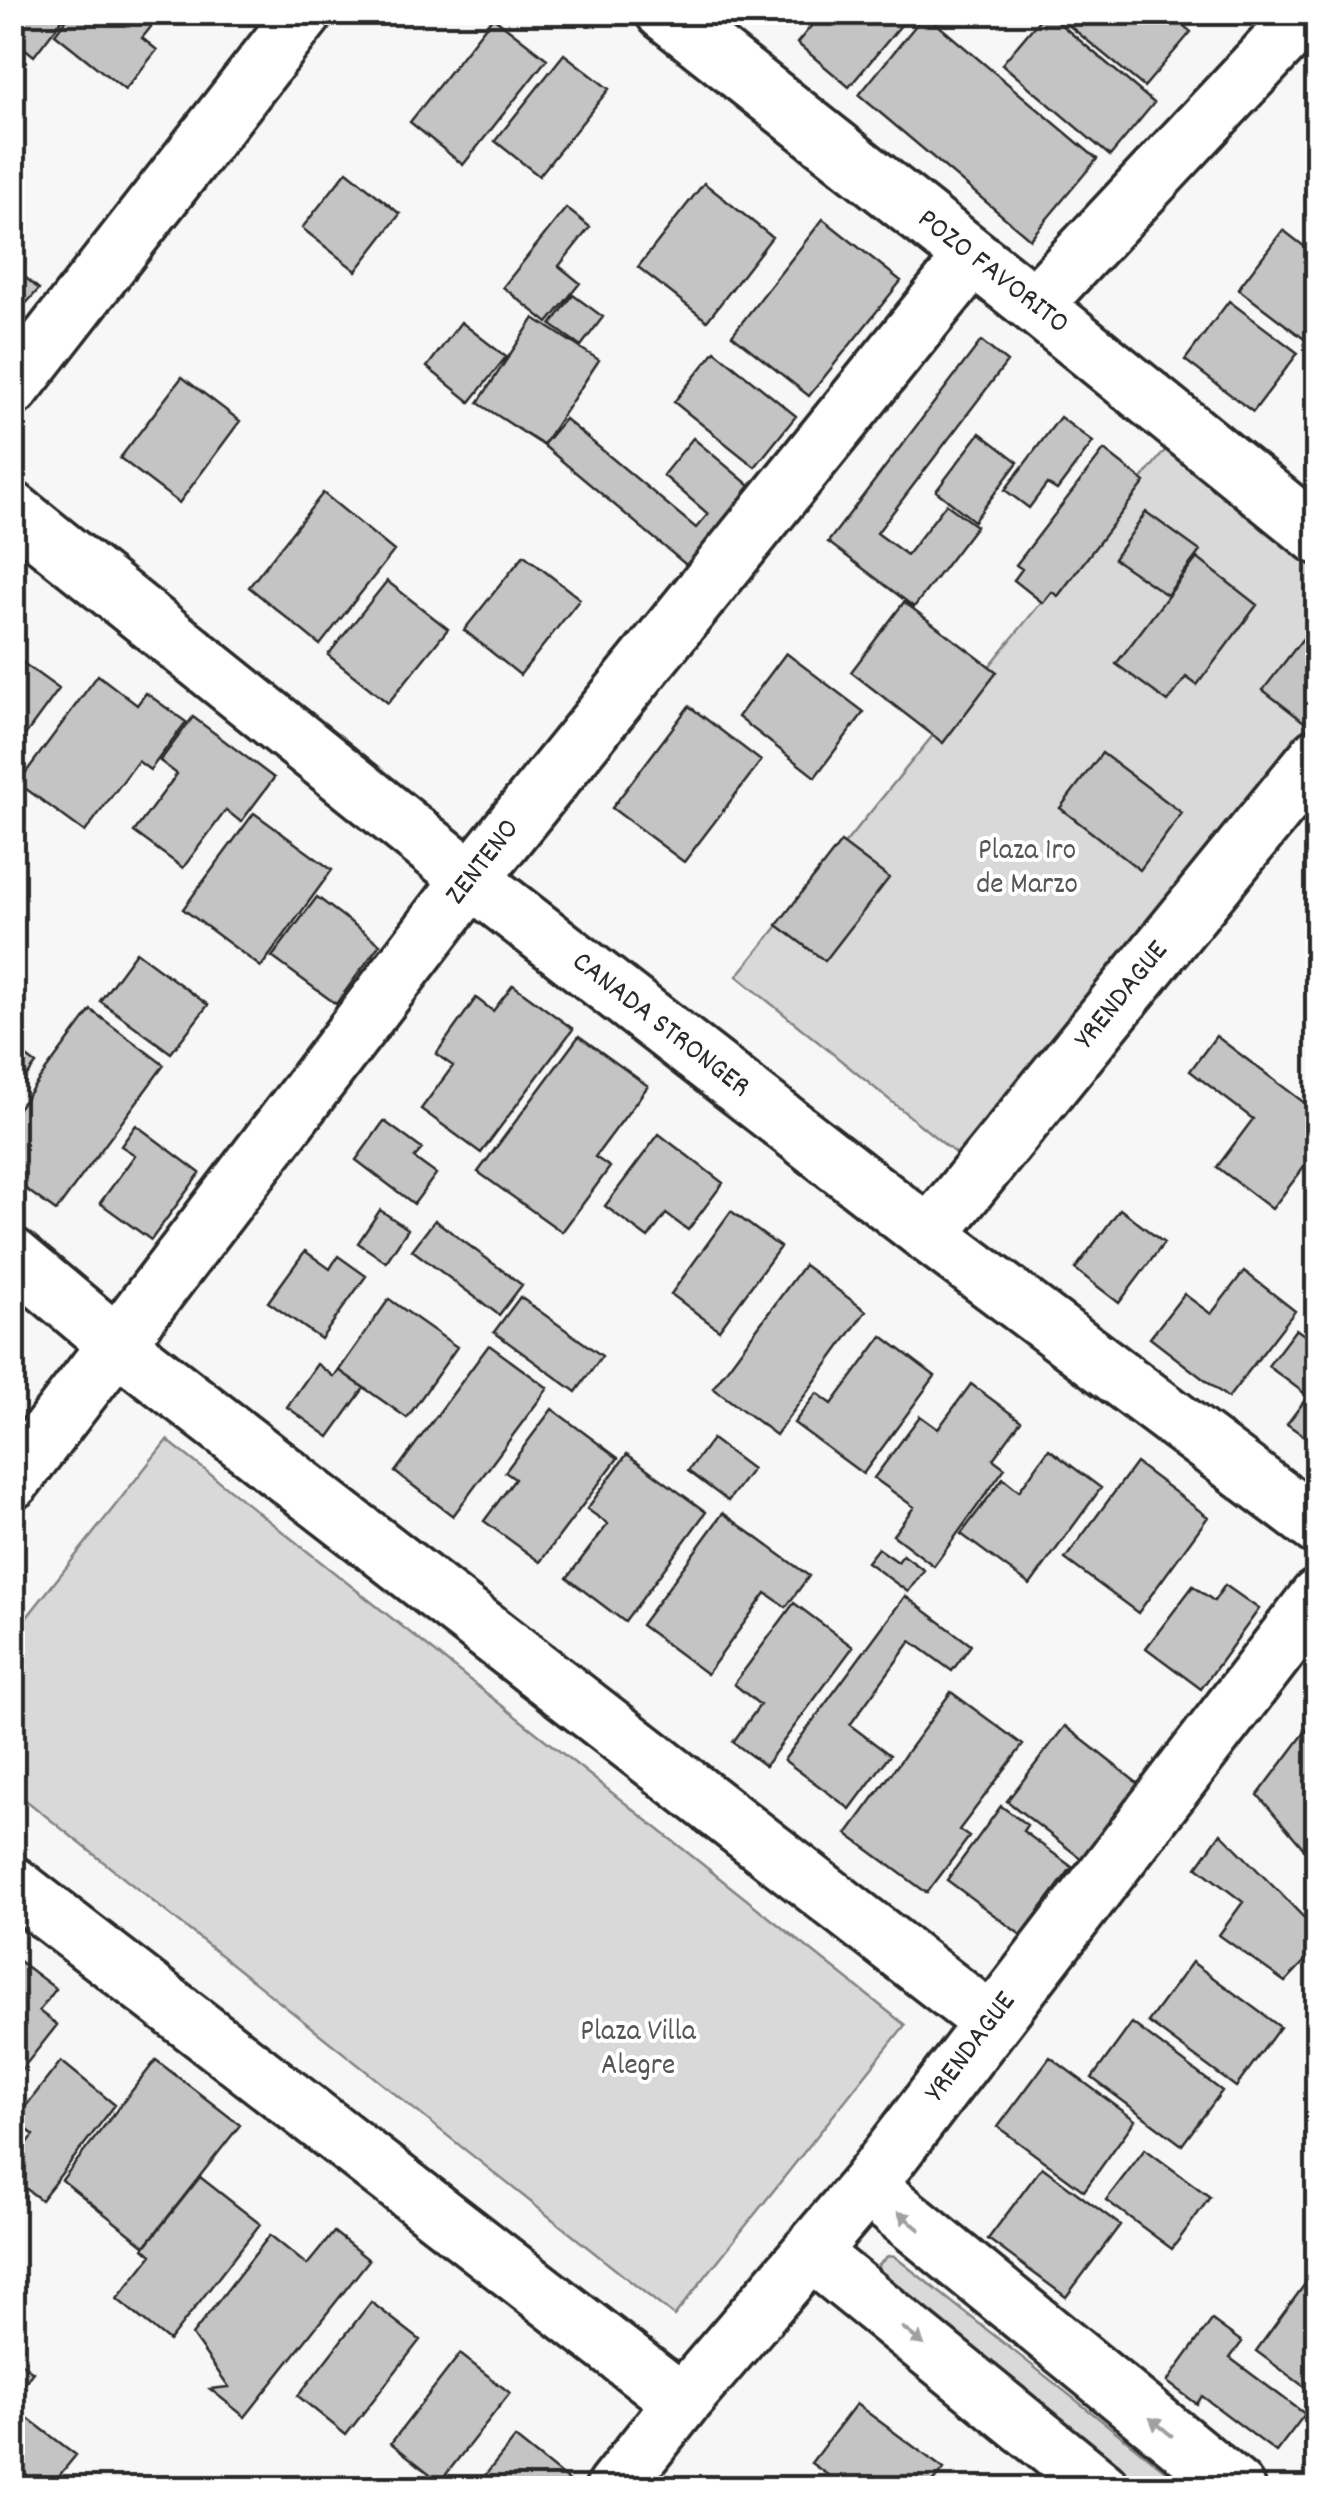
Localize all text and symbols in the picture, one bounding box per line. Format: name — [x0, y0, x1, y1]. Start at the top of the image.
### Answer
street label: POZO FAVORITO — [907, 200, 1077, 346]
street label: ZENTENO — [436, 811, 532, 915]
park label: Plaza 1ro de Marzo — [976, 831, 1078, 908]
street label: YRENDAGUE — [1066, 932, 1181, 1060]
street label: CANADA STRONGER — [562, 942, 758, 1110]
street label: YRENDAGUE — [916, 1983, 1028, 2113]
park label: Plaza Villa Alegre — [580, 2012, 697, 2089]
one-way arrow — [897, 2211, 922, 2232]
one-way arrow — [901, 2325, 926, 2346]
one-way arrow — [1148, 2417, 1173, 2438]

